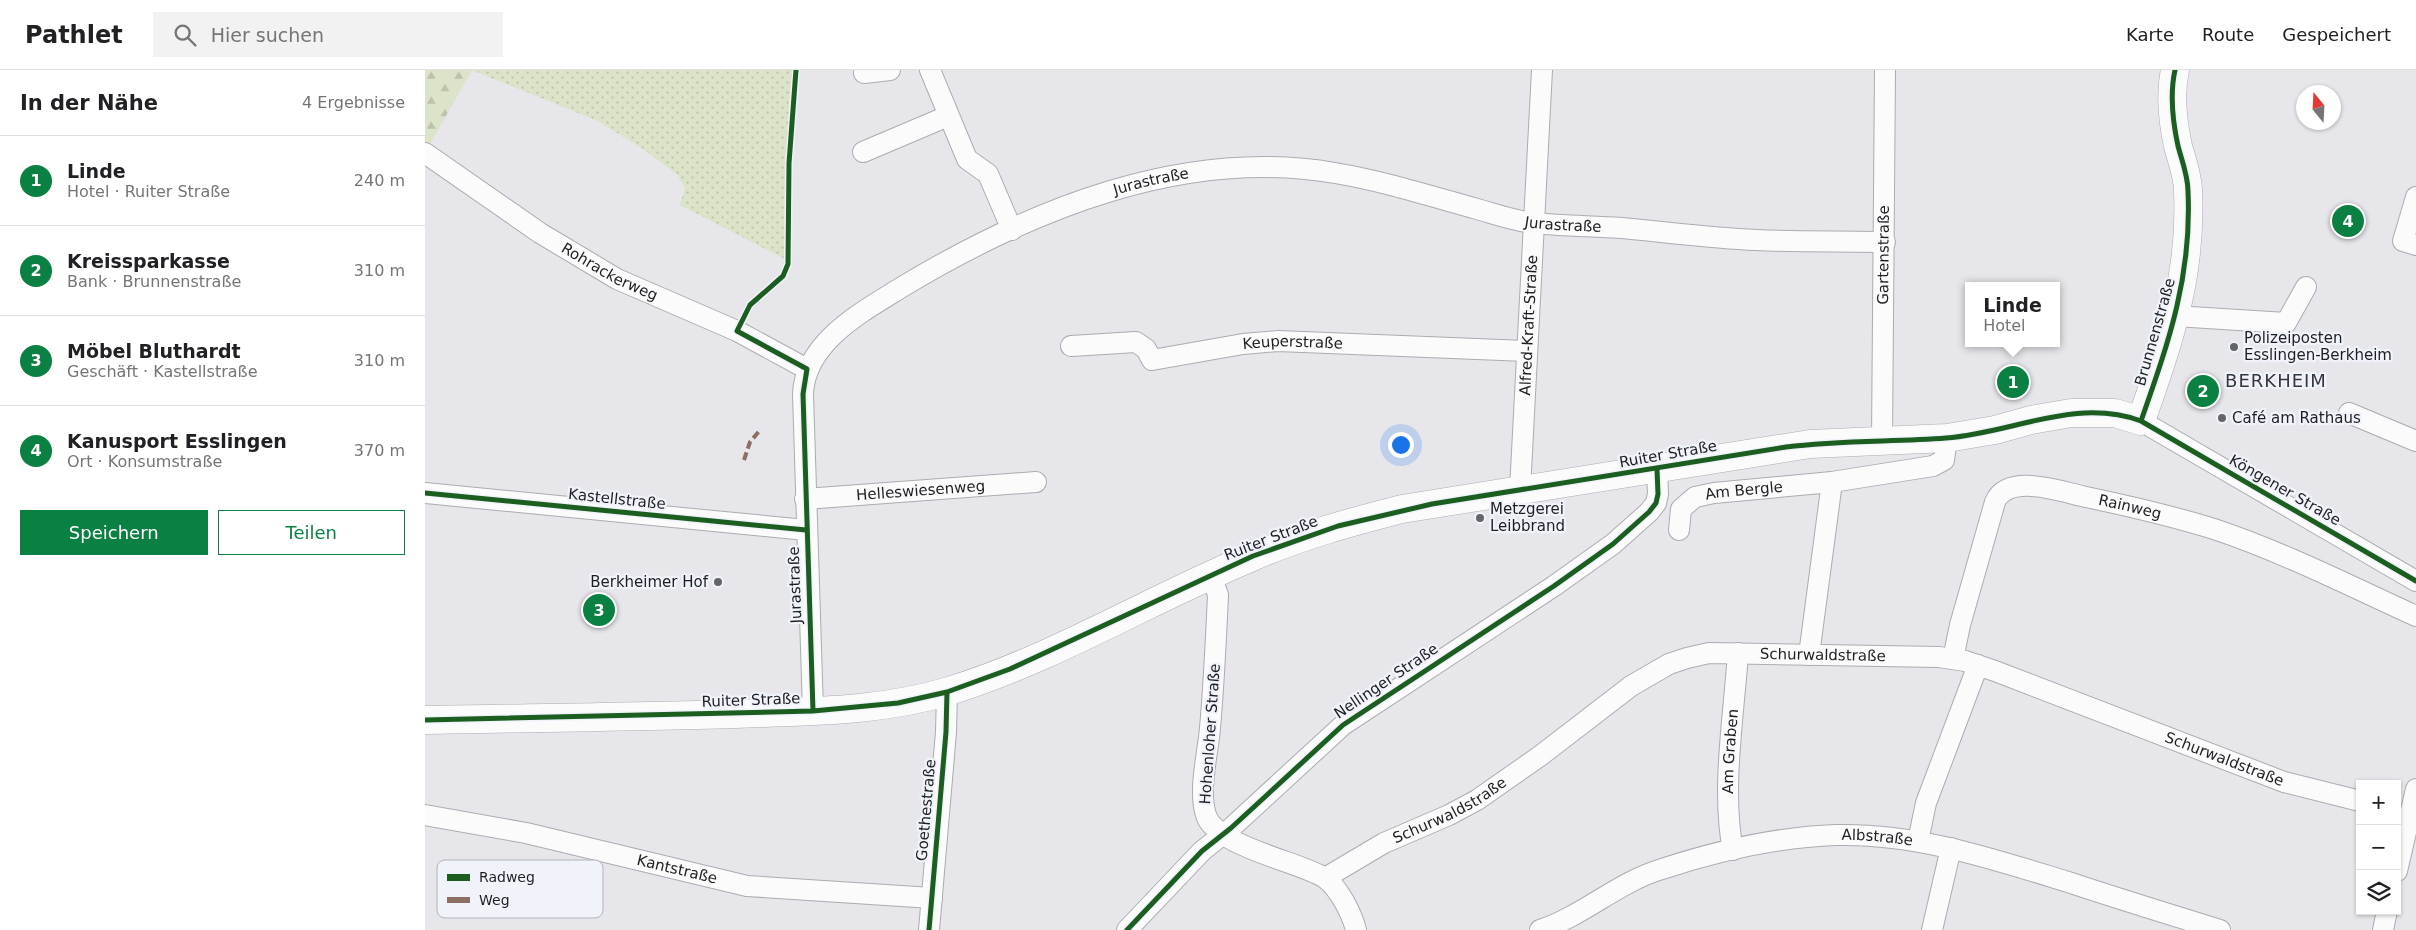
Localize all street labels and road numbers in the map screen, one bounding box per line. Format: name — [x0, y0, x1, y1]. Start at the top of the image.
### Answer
street label: Jurastraße — [1110, 164, 1190, 199]
street label: Gartenstraße — [1874, 205, 1893, 305]
street label: Jurastraße — [1522, 213, 1602, 236]
street label: Rohrackerweg — [558, 239, 661, 305]
street label: Alfred-Kraft-Straße — [1516, 254, 1541, 396]
street label: Brunnenstraße — [2131, 276, 2179, 388]
street label: Keuperstraße — [1242, 332, 1343, 353]
street label: Ruiter Straße — [1618, 437, 1718, 471]
street label: Köngener Straße — [2226, 451, 2344, 529]
street label: Helleswiesenweg — [856, 477, 986, 504]
street label: Am Bergle — [1703, 478, 1784, 504]
street label: Kastellstraße — [567, 485, 667, 513]
street label: Rainweg — [2097, 491, 2163, 523]
street label: Ruiter Straße — [1222, 512, 1320, 564]
street label: Jurastraße — [785, 546, 805, 625]
street label: Nellinger Straße — [1331, 640, 1441, 722]
street label: Schurwaldstraße — [1760, 645, 1886, 665]
street label: Hohenloher Straße — [1196, 663, 1224, 805]
street label: Ruiter Straße — [701, 689, 801, 711]
street label: Am Graben — [1719, 708, 1742, 794]
street label: Schurwaldstraße — [2162, 728, 2286, 790]
street label: Goethestraße — [913, 758, 939, 862]
street label: Schurwaldstraße — [1390, 773, 1510, 847]
street label: Albstraße — [1842, 826, 1914, 850]
street label: Kantstraße — [635, 851, 719, 888]

